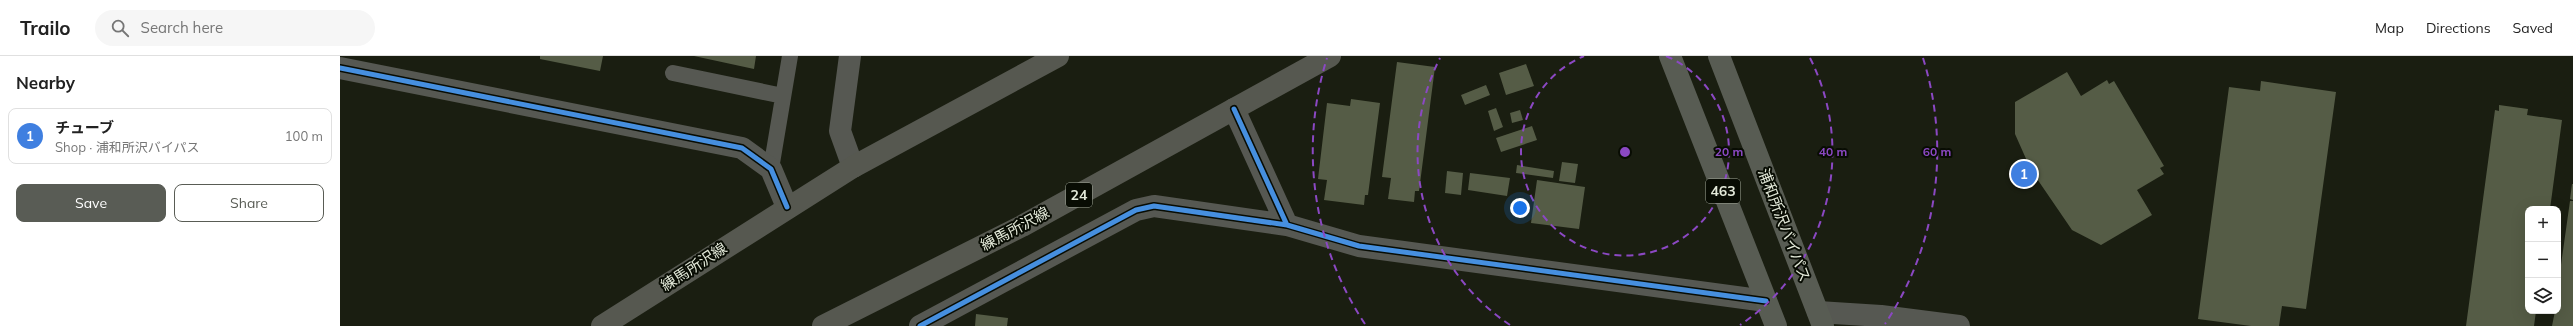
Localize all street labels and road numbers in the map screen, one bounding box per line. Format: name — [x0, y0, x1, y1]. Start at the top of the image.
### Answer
street label: 浦和所沢バイパス — [1754, 166, 1815, 284]
road number: 463 — [1706, 179, 1740, 203]
road number: 24 — [1066, 183, 1092, 207]
street label: 練馬所沢線 — [977, 203, 1052, 255]
street label: 練馬所沢線 — [657, 238, 730, 295]

